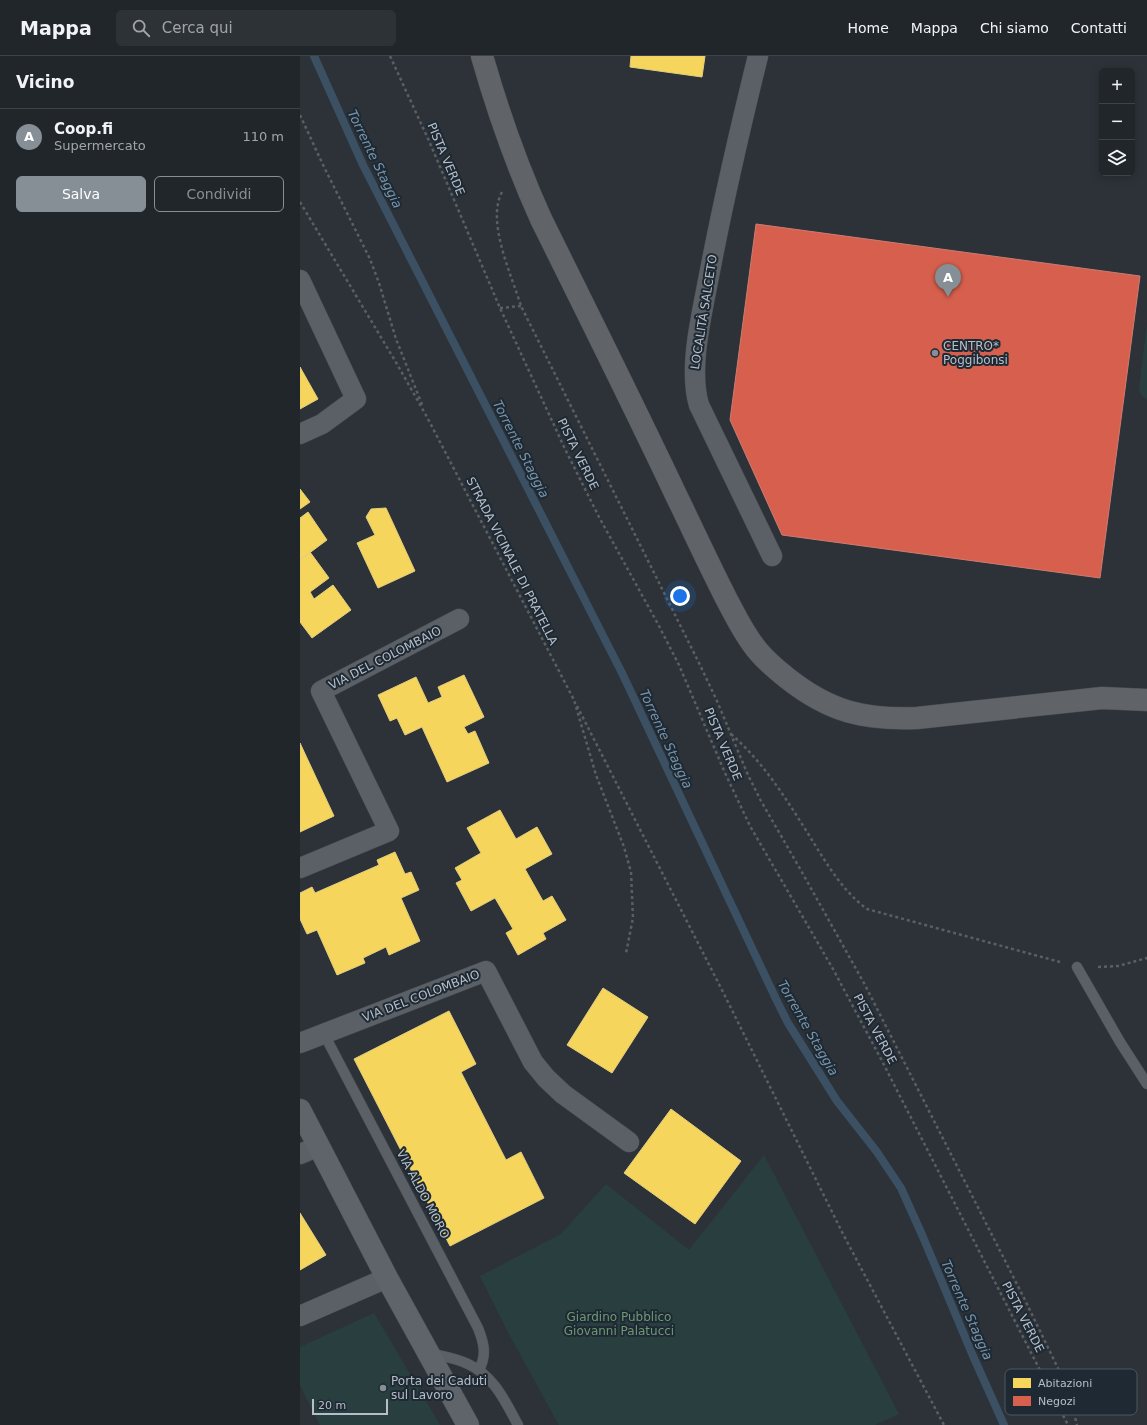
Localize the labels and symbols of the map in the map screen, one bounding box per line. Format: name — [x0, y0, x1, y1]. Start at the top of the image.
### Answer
water label: Torrente Staggia — [345, 107, 405, 211]
street label: PISTA VERDE — [424, 120, 468, 198]
street label: LOCALITÀ SALCETO — [687, 253, 720, 371]
pin: A — [935, 264, 961, 297]
place label: CENTRO* Poggibonsi — [943, 339, 1008, 367]
marker: CENTRO* Poggibonsi — [930, 348, 940, 358]
water label: Torrente Staggia — [490, 398, 552, 500]
street label: PISTA VERDE — [555, 416, 601, 492]
street label: STRADA VICINALE DI PRATELLA — [463, 475, 561, 648]
your location — [670, 586, 690, 606]
street label: VIA DEL COLOMBAIO — [326, 624, 444, 692]
water label: Torrente Staggia — [636, 687, 696, 791]
street label: PISTA VERDE — [701, 705, 745, 783]
street label: VIA DEL COLOMBAIO — [360, 967, 482, 1025]
water label: Torrente Staggia — [775, 978, 841, 1078]
street label: PISTA VERDE — [851, 991, 899, 1067]
street label: VIA ALDO MORO — [394, 1147, 452, 1241]
water label: Torrente Staggia — [938, 1258, 996, 1362]
street label: PISTA VERDE — [999, 1279, 1047, 1355]
park label: Giardino Pubblico Giovanni Palatucci — [564, 1310, 674, 1338]
legend — [1005, 1369, 1137, 1415]
place label: Porta dei Caduti sul Lavoro — [391, 1374, 487, 1402]
text: Abitazioni — [1038, 1377, 1092, 1390]
marker: Porta dei Caduti sul Lavoro — [378, 1383, 388, 1393]
text: Negozi — [1038, 1395, 1076, 1408]
scale bar — [312, 1397, 388, 1416]

